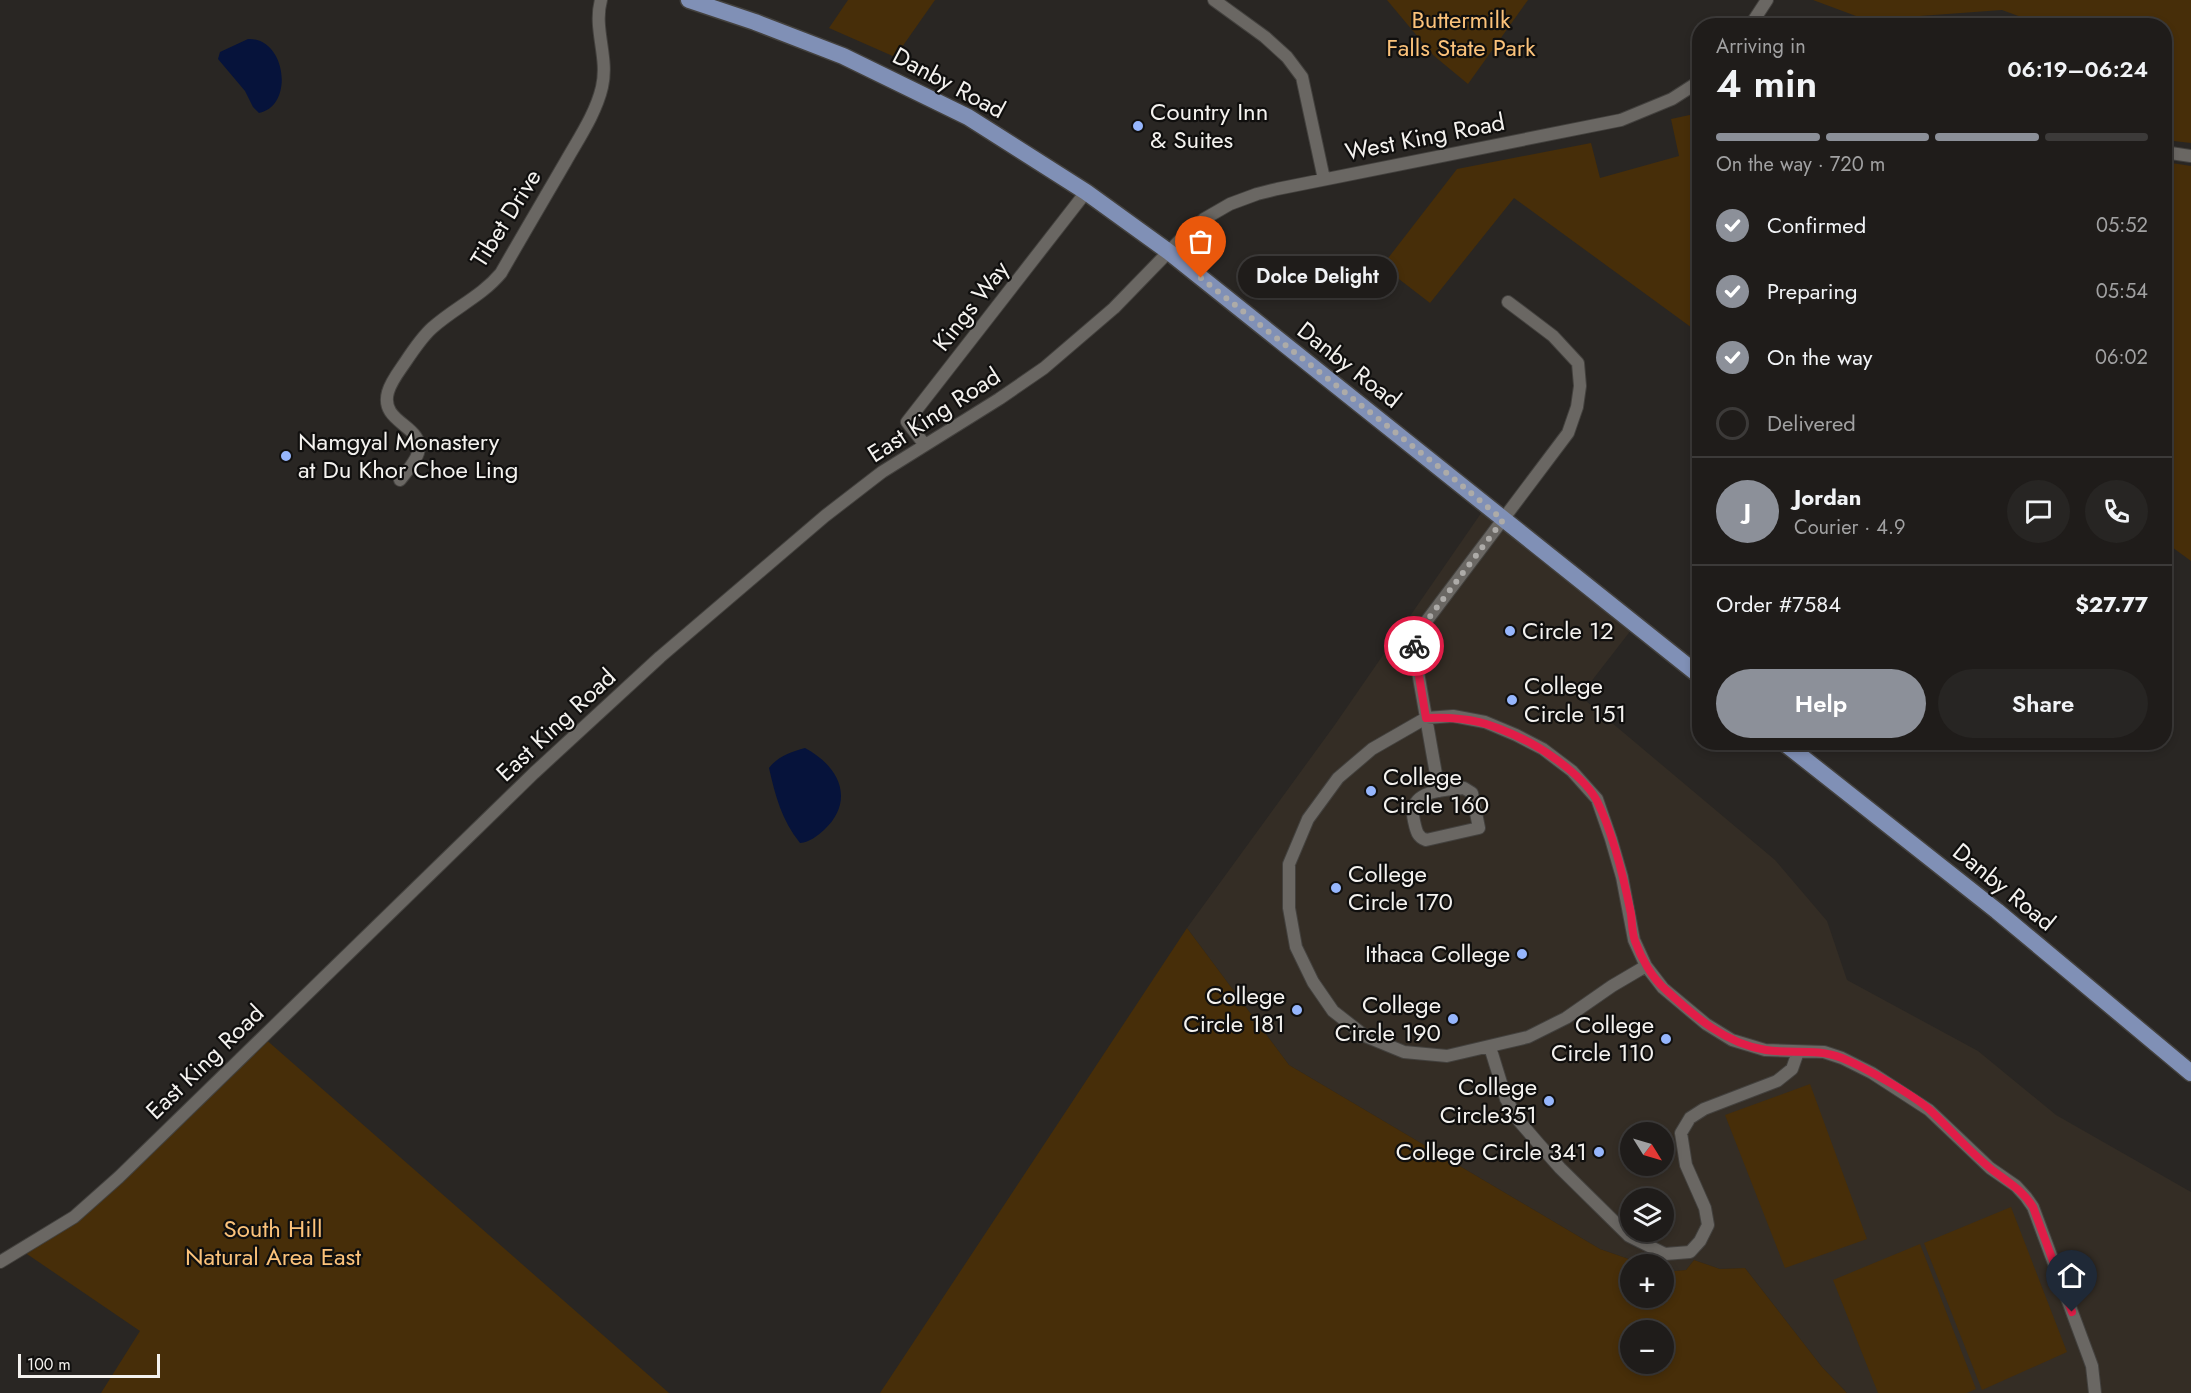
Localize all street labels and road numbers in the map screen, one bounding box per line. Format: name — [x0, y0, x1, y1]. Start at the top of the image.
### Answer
street label: Danby Road — [887, 38, 1012, 127]
street label: West King Road — [1342, 104, 1508, 169]
street label: Tibet Drive — [462, 162, 550, 274]
street label: Kings Way — [924, 253, 1017, 358]
street label: Danby Road — [1290, 313, 1409, 416]
street label: East King Road — [860, 358, 1007, 471]
street label: East King Road — [488, 660, 623, 789]
street label: Danby Road — [1945, 834, 2063, 939]
street label: East King Road — [138, 996, 272, 1127]

